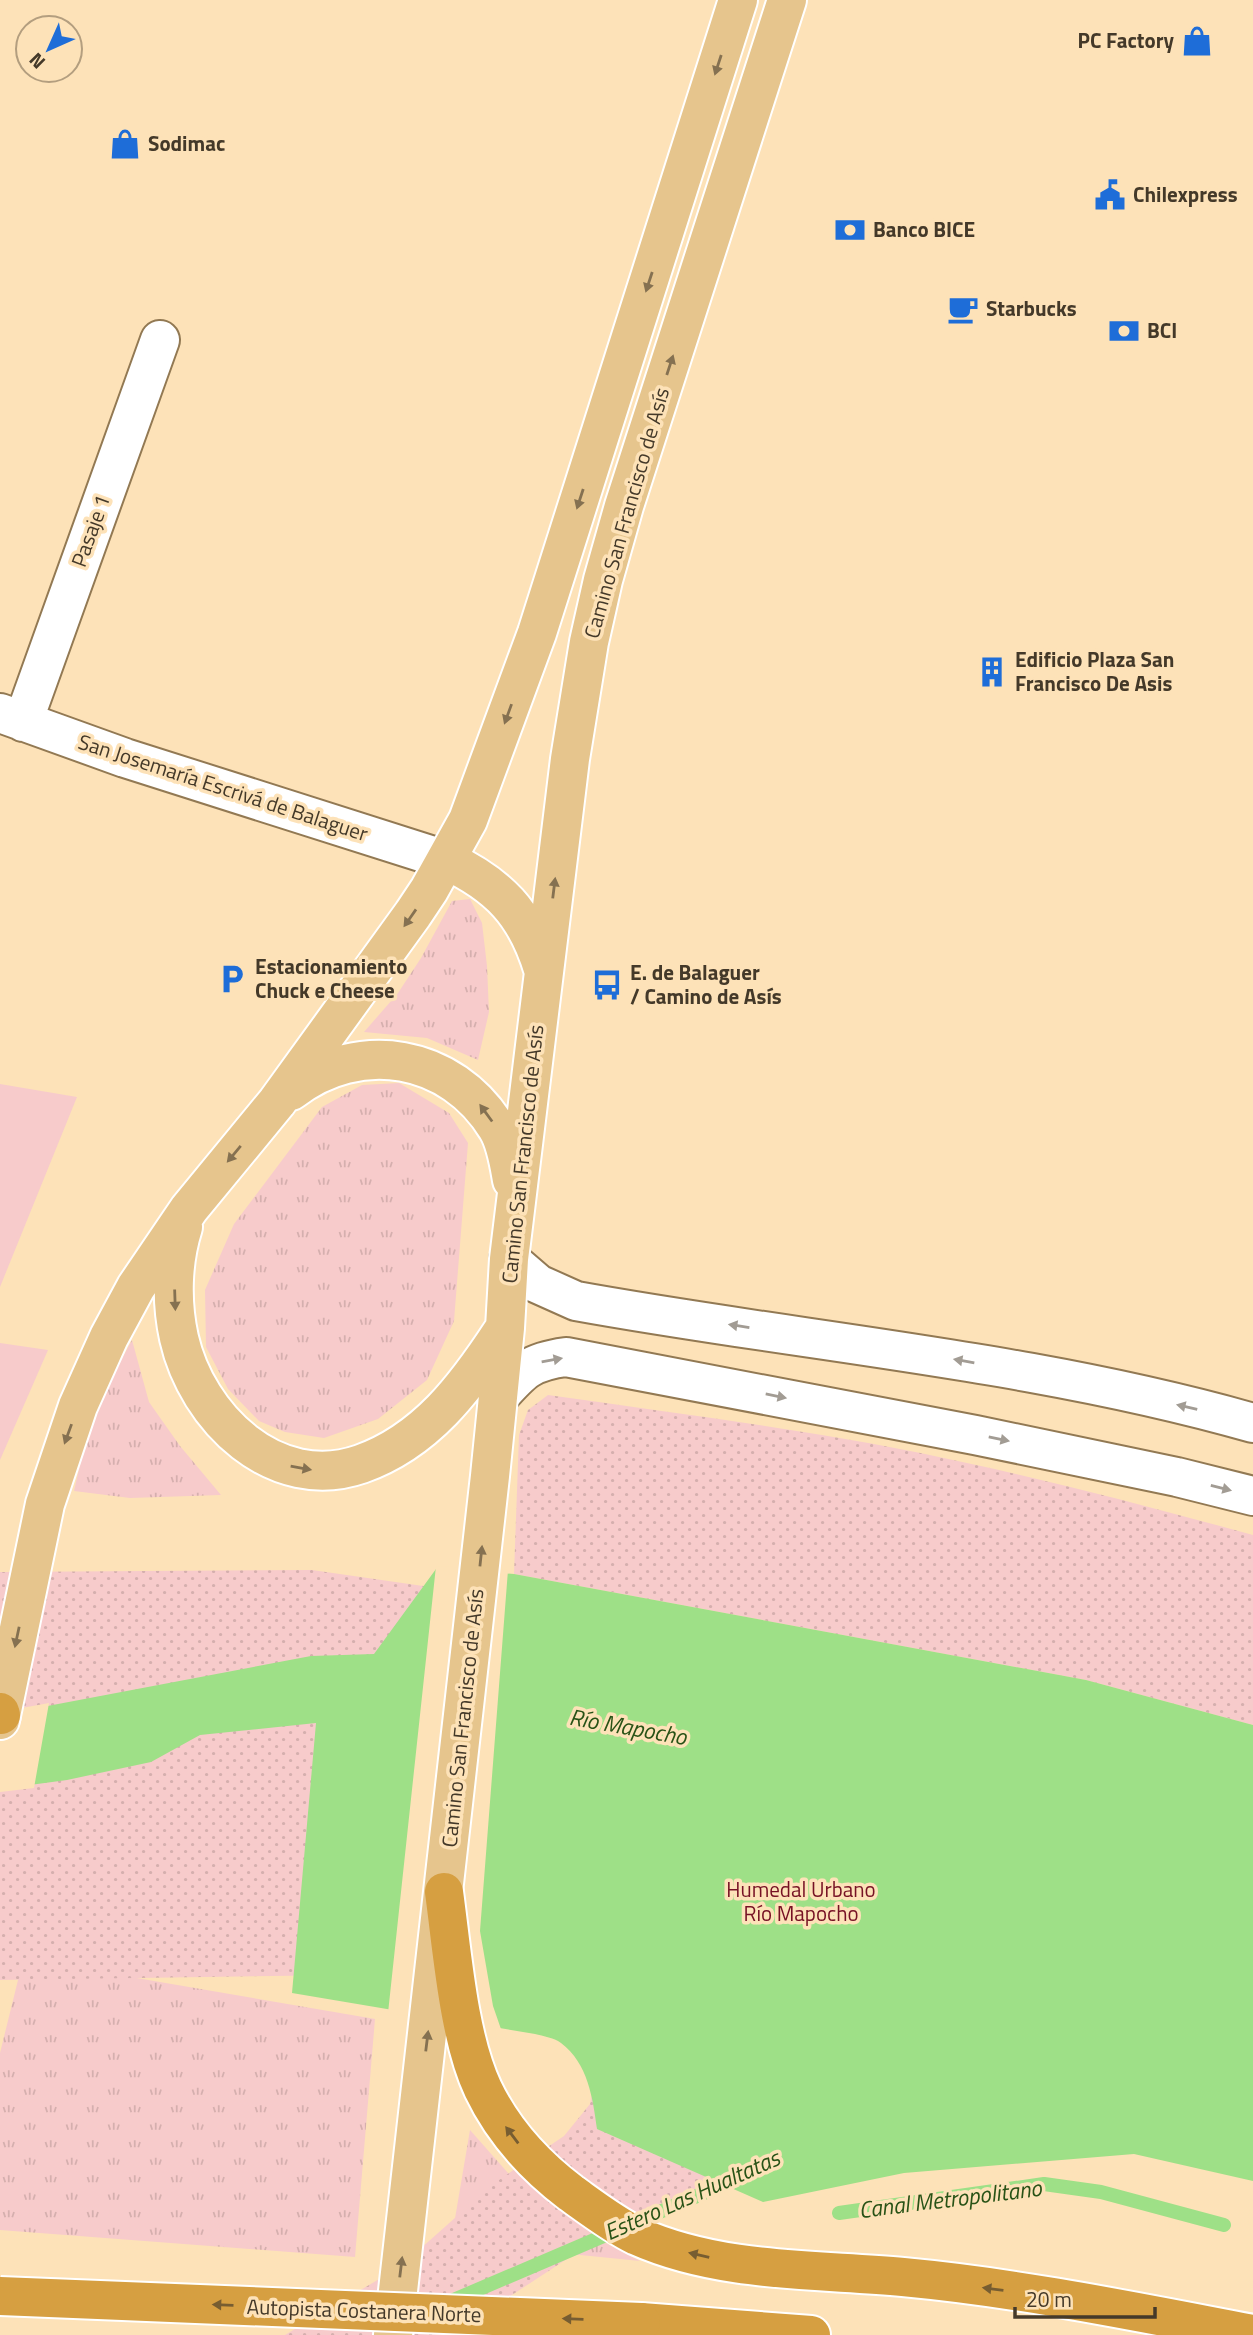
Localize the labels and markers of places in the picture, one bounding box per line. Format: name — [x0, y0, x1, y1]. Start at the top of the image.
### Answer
place label: PC Factory — [1078, 24, 1174, 56]
shop icon: PC Factory — [1180, 24, 1214, 58]
shop icon: Sodimac — [108, 127, 142, 161]
place label: Sodimac — [148, 127, 225, 159]
public building icon: Chilexpress — [1093, 178, 1127, 212]
place label: Chilexpress — [1133, 178, 1238, 210]
bank icon: Banco BICE — [833, 213, 867, 247]
place label: Banco BICE — [873, 213, 975, 245]
cafe icon: Starbucks — [946, 292, 980, 326]
place label: Starbucks — [986, 292, 1077, 324]
bank icon: BCI — [1107, 314, 1141, 348]
place label: BCI — [1147, 314, 1177, 346]
place label: Edificio Plaza San Francisco De Asis — [1015, 643, 1174, 699]
building icon: Edificio Plaza San Francisco De Asis — [975, 655, 1009, 689]
place label: Estacionamiento Chuck e Cheese — [255, 950, 407, 1006]
place label: E. de Balaguer / Camino de Asís — [630, 956, 782, 1012]
parking icon: Estacionamiento Chuck e Cheese — [215, 962, 249, 996]
bus stop icon: E. de Balaguer / Camino de Asís — [590, 968, 624, 1002]

